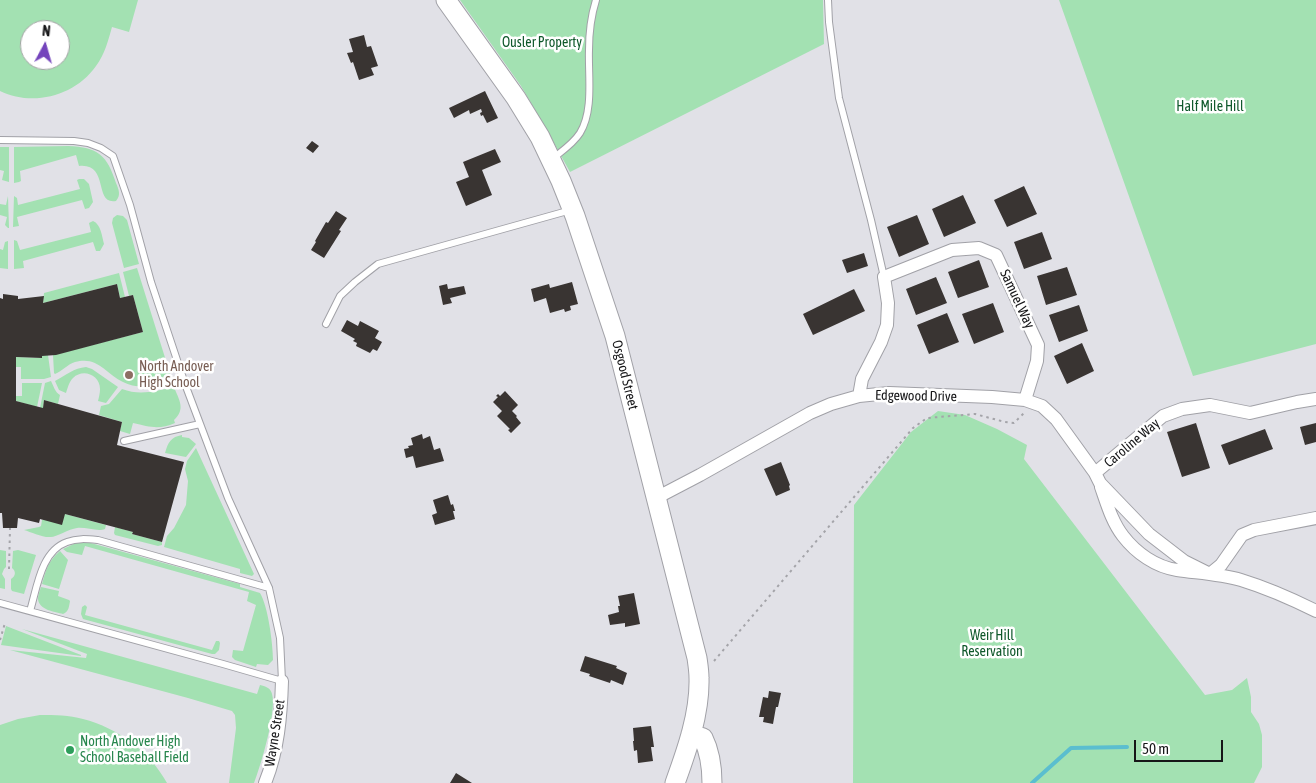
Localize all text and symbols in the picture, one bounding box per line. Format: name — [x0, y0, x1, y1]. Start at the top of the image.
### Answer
north arrow — [20, 20, 70, 70]
text: N — [42, 23, 51, 39]
park label: Ousler Property — [502, 35, 582, 51]
park label: Half Mile Hill — [1176, 99, 1244, 115]
street label: Samuel Way — [996, 267, 1038, 331]
street label: Osgood Street — [608, 338, 642, 412]
place label: North Andover High School — [139, 359, 213, 392]
marker: North Andover High School — [123, 369, 135, 381]
street label: Edgewood Drive — [875, 387, 957, 405]
street label: Caroline Way — [1101, 415, 1163, 471]
park label: Weir Hill Reservation — [961, 628, 1023, 660]
street label: Wayne Street — [261, 698, 289, 768]
scale bar — [1136, 730, 1225, 762]
place label: North Andover High School Baseball Field — [80, 734, 189, 766]
text: 50 m — [1142, 740, 1169, 757]
marker: North Andover High School Baseball Field — [64, 744, 76, 756]

